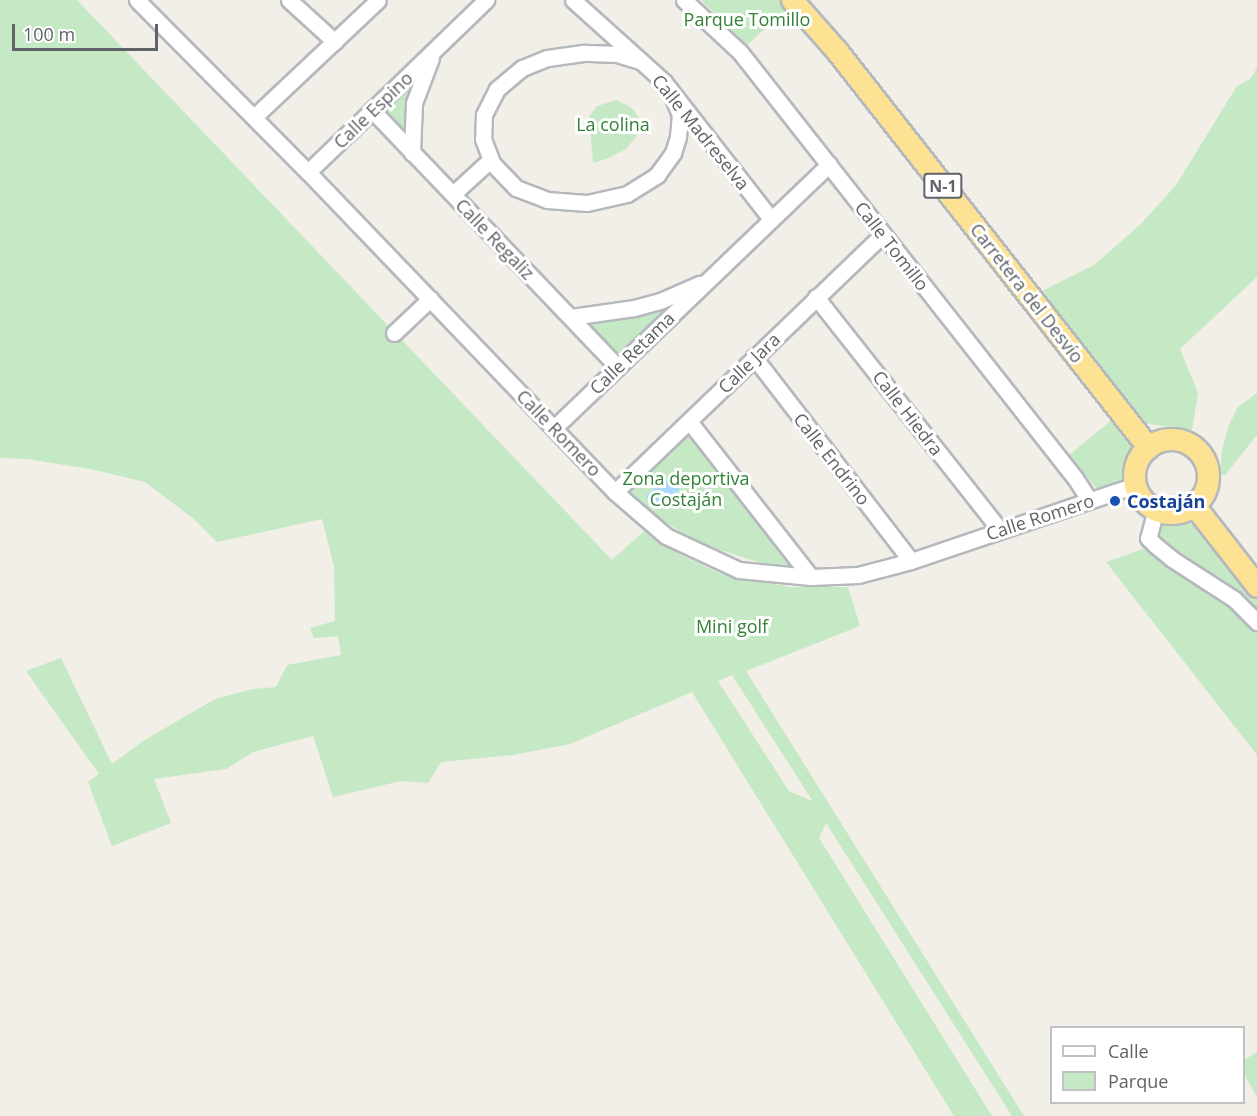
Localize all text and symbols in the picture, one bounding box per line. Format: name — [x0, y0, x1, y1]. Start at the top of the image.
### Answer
park label: Parque Tomillo — [684, 8, 810, 30]
scale bar — [15, 12, 160, 50]
text: 100 m — [23, 22, 75, 46]
street label: Calle Espino — [329, 67, 417, 153]
street label: Calle Madreselva — [648, 70, 754, 194]
park label: La colina — [576, 113, 650, 135]
road number: N-1 — [922, 173, 964, 199]
street label: Calle Regaliz — [451, 194, 539, 284]
street label: Calle Tomillo — [851, 197, 933, 295]
street label: Carretera del Desvío — [966, 219, 1088, 367]
street label: Calle Retama — [585, 307, 679, 399]
street label: Calle Jara — [714, 328, 784, 398]
street label: Calle Hiedra — [868, 366, 948, 460]
street label: Calle Romero — [512, 385, 606, 481]
street label: Calle Endrino — [789, 409, 875, 509]
park label: Zona deportiva Costaján — [622, 468, 750, 510]
street label: Calle Romero — [983, 489, 1097, 545]
place label: Costaján — [1127, 490, 1205, 512]
marker: Costaján — [1108, 494, 1122, 508]
park label: Mini golf — [696, 615, 768, 637]
legend — [1050, 1026, 1245, 1104]
text: Calle — [1108, 1039, 1149, 1063]
text: Parque — [1108, 1069, 1168, 1093]

